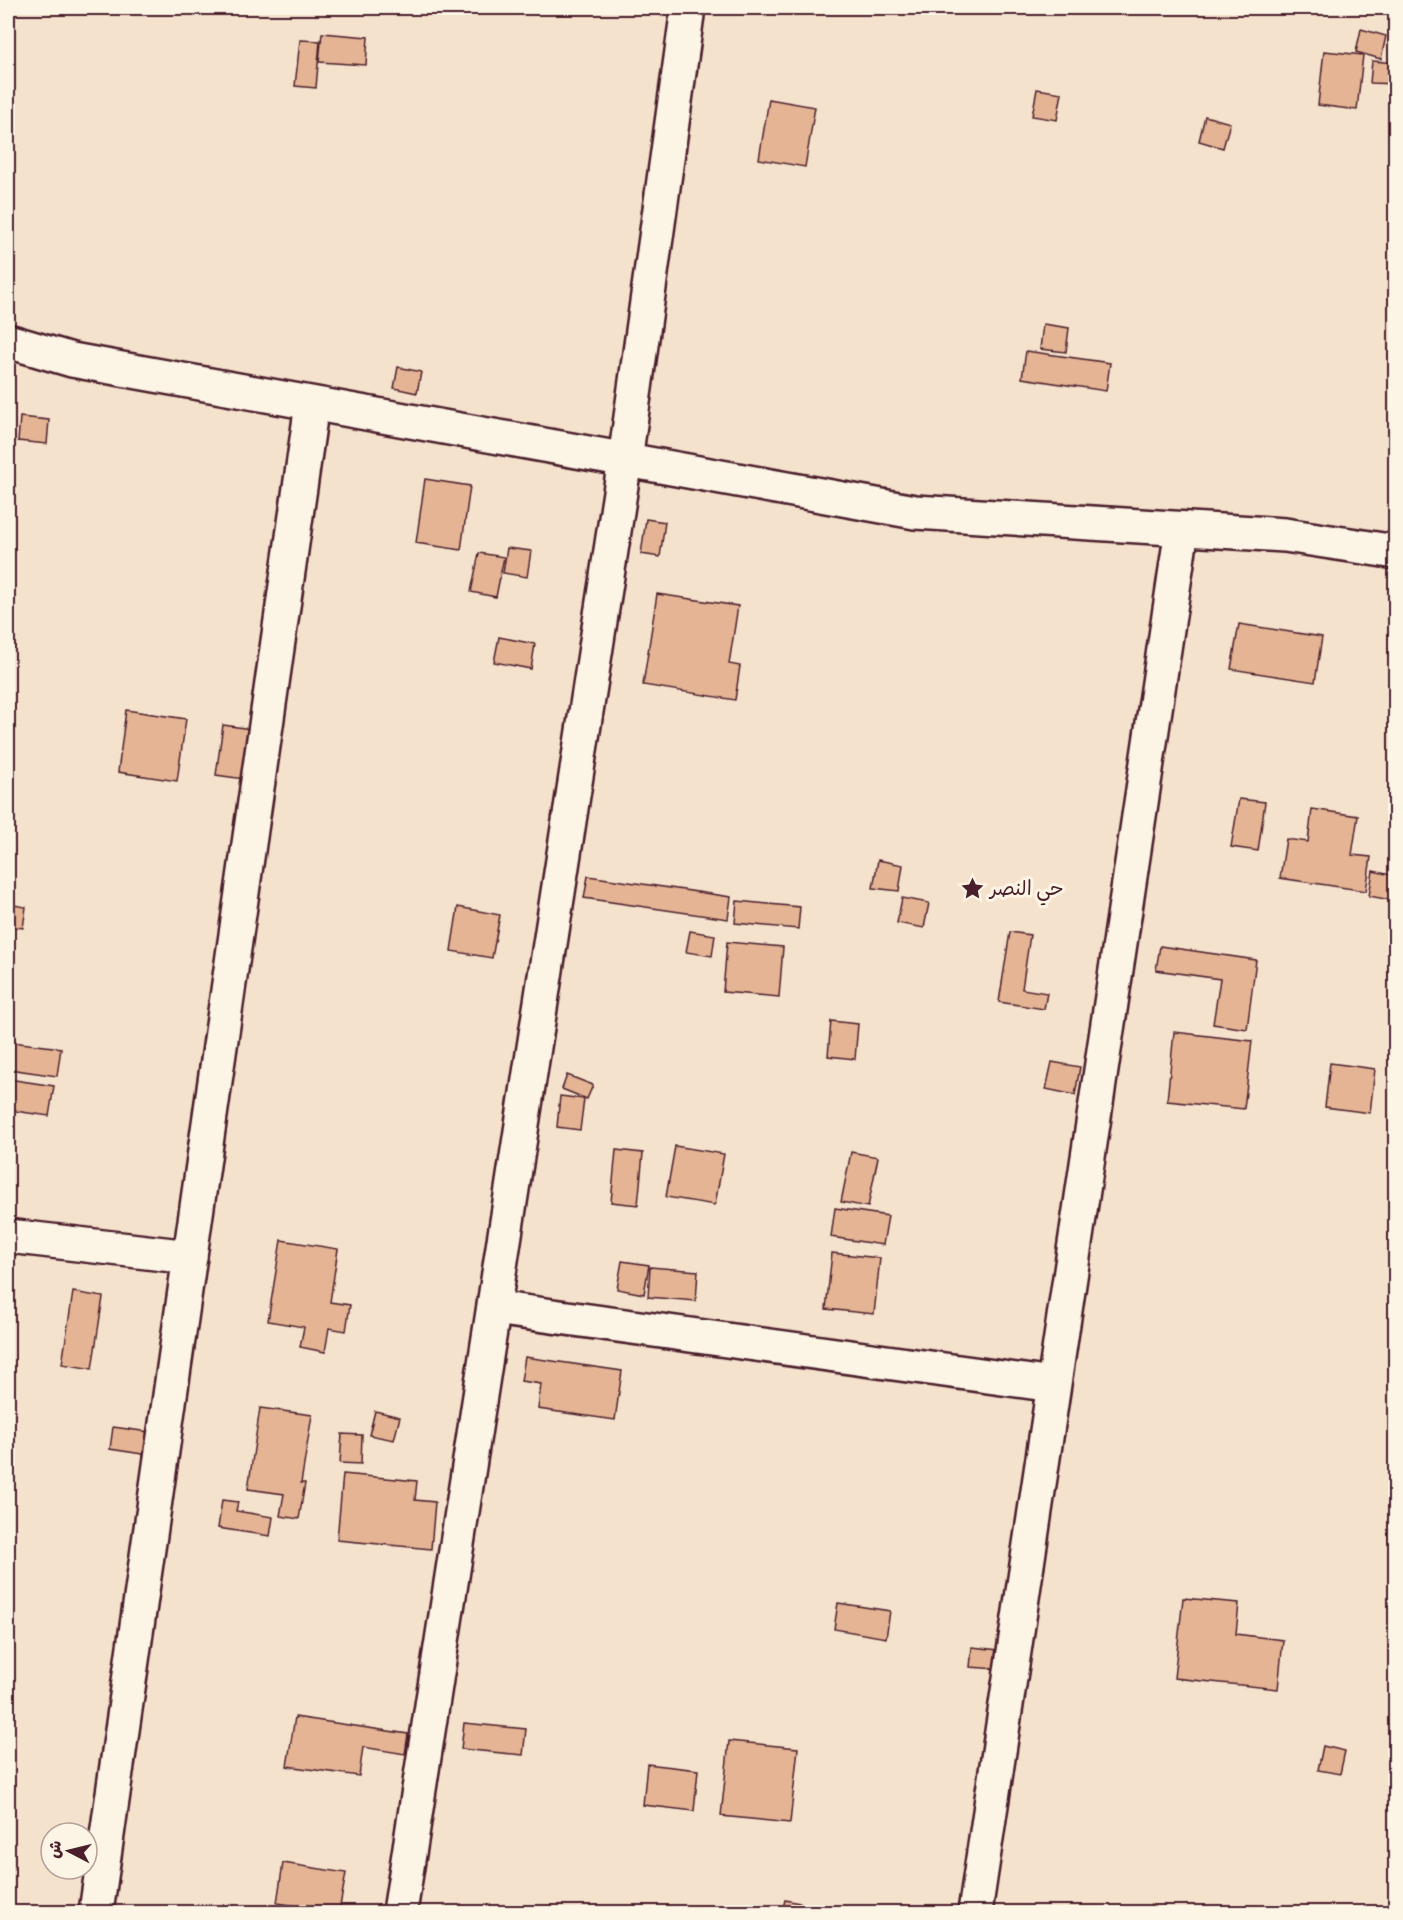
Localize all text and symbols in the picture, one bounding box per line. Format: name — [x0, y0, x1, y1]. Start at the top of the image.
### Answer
place icon: حي النصر — [959, 875, 985, 901]
place label: حي النصر — [988, 876, 1064, 906]
north arrow — [39, 1821, 99, 1881]
text: ش — [44, 1839, 65, 1859]

